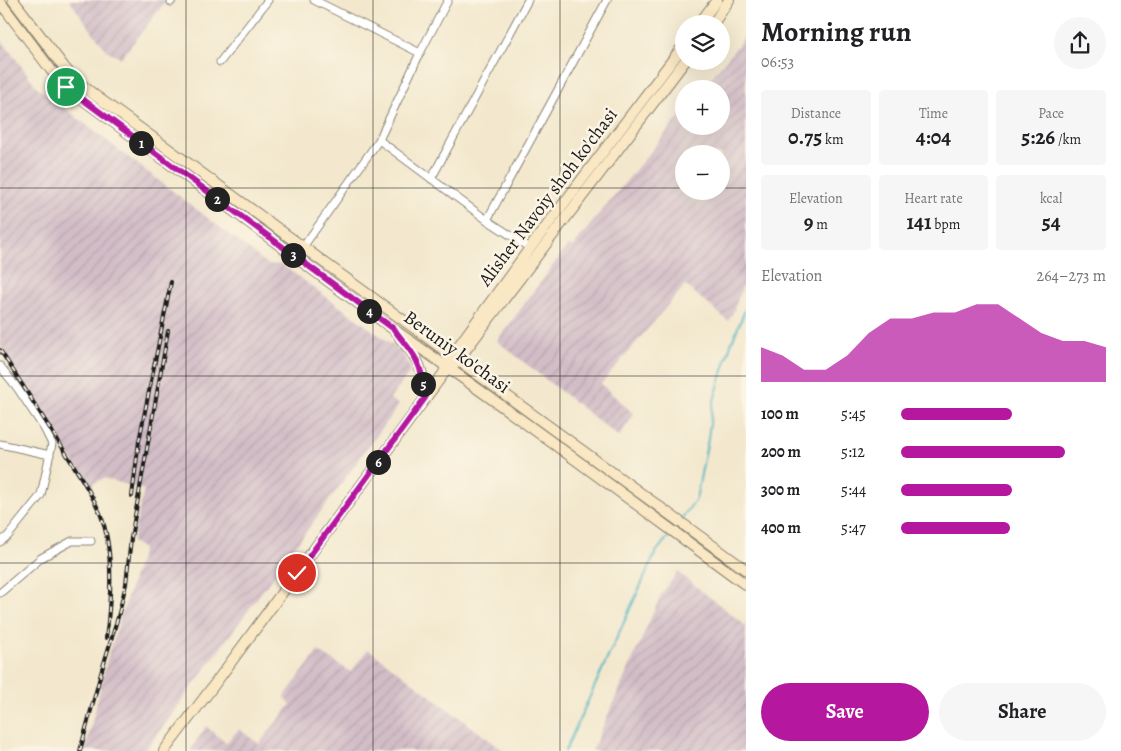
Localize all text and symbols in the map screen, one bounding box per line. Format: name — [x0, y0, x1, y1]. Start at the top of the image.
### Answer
text: Morning run — [761, 13, 911, 51]
map controls — [675, 15, 730, 200]
button: layers — [675, 15, 730, 70]
button: share — [1054, 17, 1106, 69]
text: 06:53 — [761, 51, 794, 73]
pin — [45, 66, 87, 108]
icon: arrive — [52, 73, 80, 101]
button: + — [675, 80, 730, 135]
street label: Alisher Navoiy shoh ko'chasi — [472, 103, 624, 292]
text: Distance — [791, 104, 841, 123]
text: Time — [919, 104, 948, 123]
text: Pace — [1038, 104, 1064, 123]
text: 0.75 — [788, 123, 822, 151]
text: 4:04 — [916, 123, 951, 151]
text: 5:26 — [1021, 123, 1055, 151]
pin: 1 — [128, 130, 154, 156]
text: km — [822, 130, 844, 149]
text: /km — [1055, 130, 1081, 149]
text: 1 — [139, 134, 144, 153]
button: − — [675, 145, 730, 200]
pin: 2 — [204, 186, 230, 212]
text: Elevation — [789, 189, 843, 208]
text: Heart rate — [904, 189, 963, 208]
text: kcal — [1040, 189, 1062, 208]
text: 2 — [214, 190, 221, 209]
text: 9 — [804, 208, 813, 236]
text: 141 — [907, 208, 931, 236]
text: 54 — [1042, 208, 1061, 236]
text: m — [813, 215, 828, 234]
text: bpm — [931, 215, 960, 234]
pin: 3 — [280, 242, 306, 268]
text: 3 — [290, 246, 297, 265]
text: Elevation — [761, 265, 822, 287]
text: 264–273 m — [1037, 265, 1106, 287]
pin: 4 — [356, 298, 382, 324]
text: 4 — [366, 302, 373, 321]
street label: Beruniy ko'chasi — [398, 304, 516, 400]
pin: 5 — [410, 372, 436, 396]
text: 5 — [421, 375, 426, 394]
text: 100 m — [761, 403, 799, 425]
text: 5:45 — [841, 403, 866, 425]
text: 200 m — [761, 441, 801, 463]
text: 5:12 — [841, 441, 865, 463]
pin: 6 — [366, 450, 390, 474]
text: 6 — [375, 453, 382, 472]
text: 300 m — [761, 479, 800, 501]
text: 5:44 — [841, 479, 866, 501]
text: 400 m — [761, 517, 801, 539]
text: 5:47 — [841, 517, 866, 539]
pin — [276, 552, 318, 594]
icon: check — [283, 559, 311, 587]
button: Save — [761, 683, 929, 741]
button: Share — [939, 683, 1106, 741]

